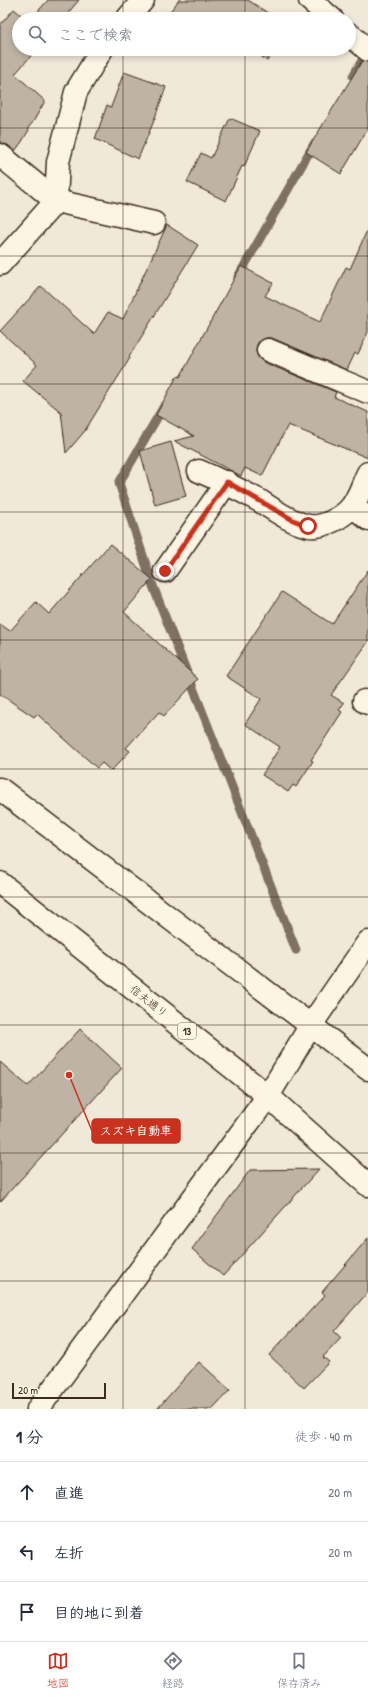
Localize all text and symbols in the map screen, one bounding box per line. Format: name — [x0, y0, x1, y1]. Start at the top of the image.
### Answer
search box — [12, 12, 356, 56]
icon: search — [26, 23, 48, 45]
text: ここで検索 — [58, 24, 133, 45]
route start — [299, 517, 317, 535]
route end — [156, 562, 174, 580]
street label: 信夫通り — [127, 982, 171, 1020]
road number: 13 — [178, 1023, 196, 1039]
callout: スズキ自動車 — [92, 1119, 180, 1143]
text: スズキ自動車 — [100, 1122, 172, 1139]
scale bar — [12, 1381, 106, 1400]
text: 20 m — [18, 1383, 38, 1397]
text: 1 分 — [16, 1425, 43, 1448]
text: 徒歩 · 40 m — [295, 1427, 352, 1445]
icon: ahead — [16, 1481, 38, 1503]
text: 直進 — [54, 1482, 84, 1503]
text: 20 m — [328, 1483, 352, 1501]
icon: left — [16, 1541, 38, 1563]
text: 左折 — [54, 1542, 84, 1563]
text: 20 m — [328, 1543, 352, 1561]
icon: arrive — [16, 1601, 38, 1623]
text: 目的地に到着 — [54, 1602, 144, 1623]
tab: 地図 — [47, 1650, 69, 1690]
tab: 経路 — [162, 1650, 184, 1690]
tab: 保存済み — [277, 1650, 321, 1690]

